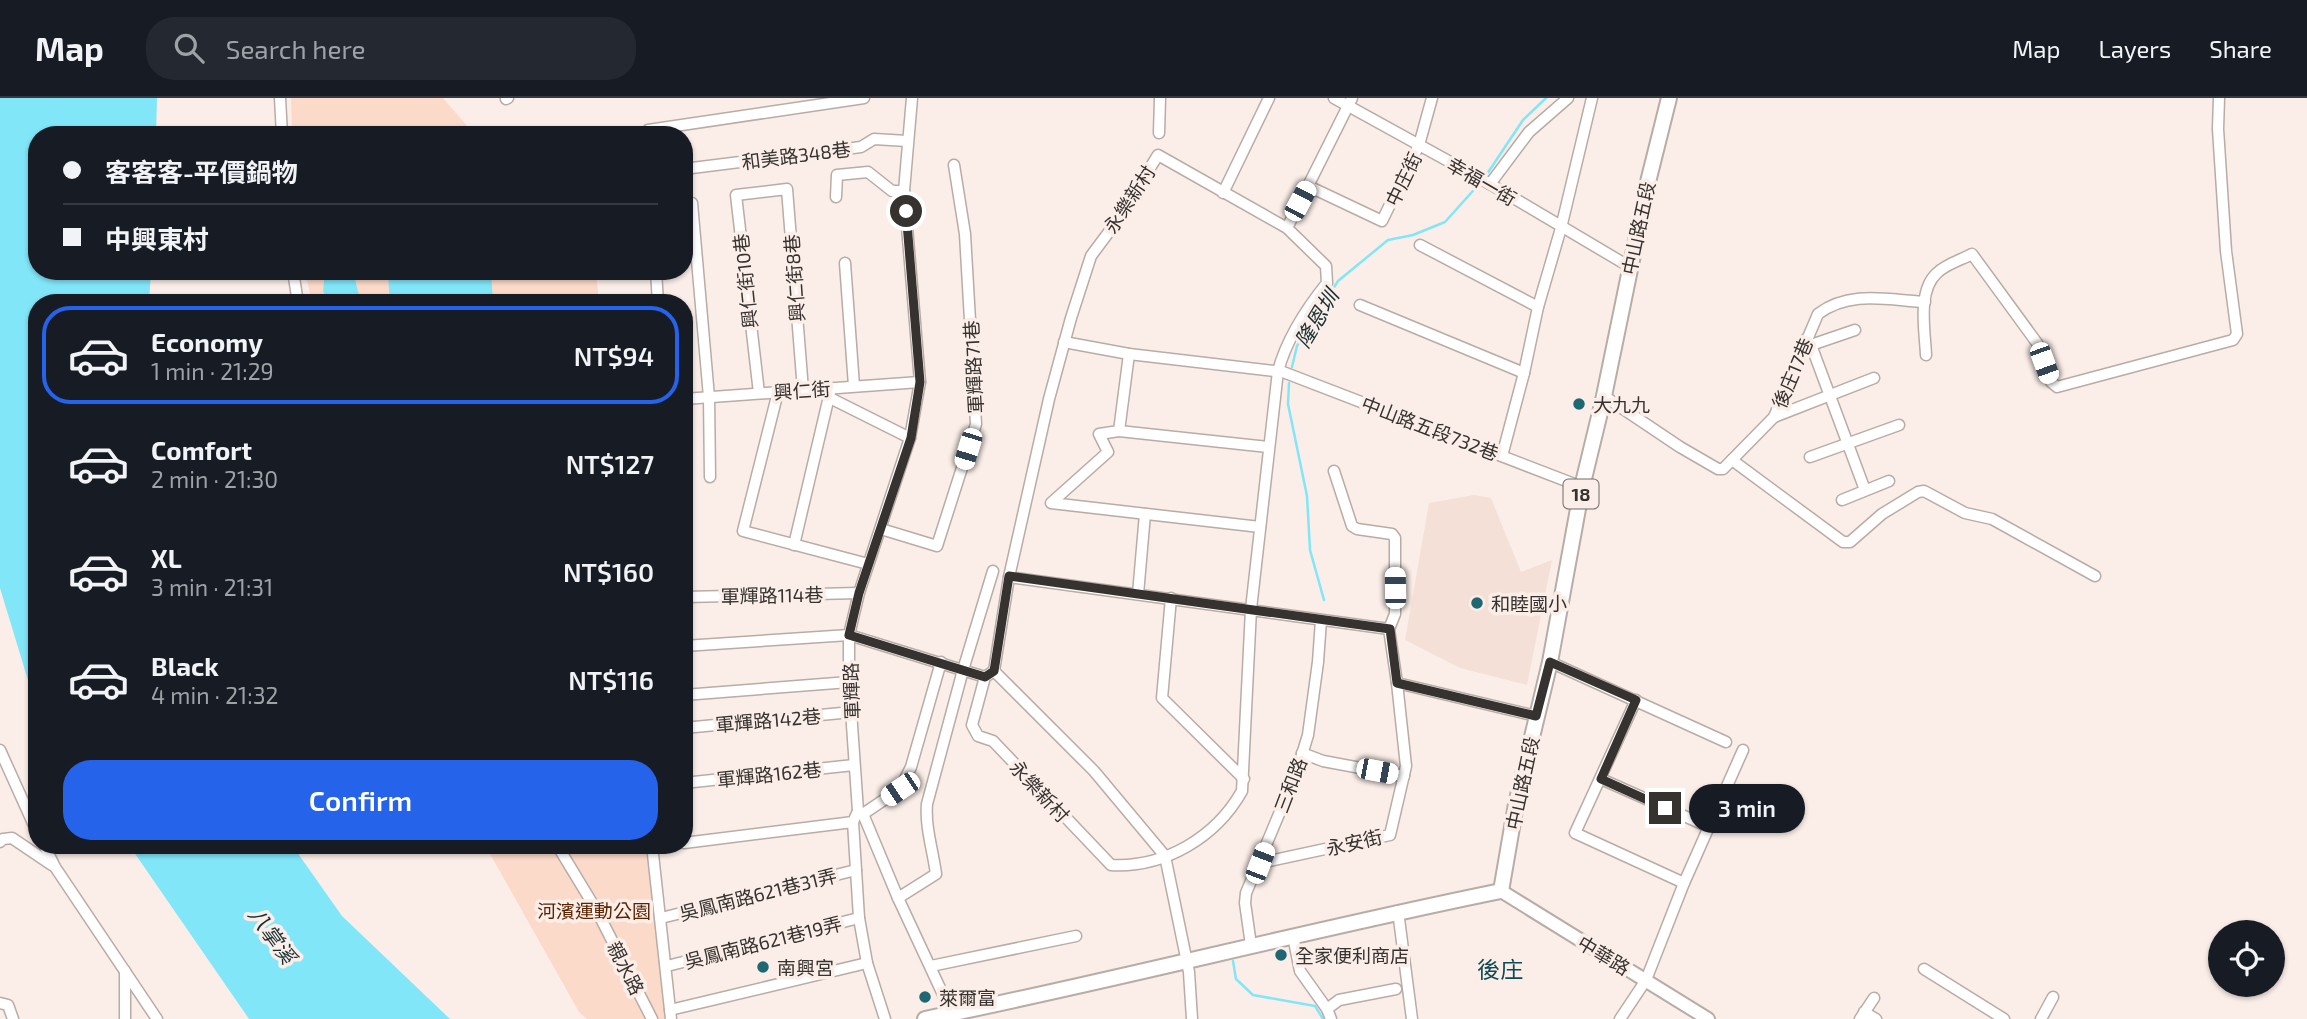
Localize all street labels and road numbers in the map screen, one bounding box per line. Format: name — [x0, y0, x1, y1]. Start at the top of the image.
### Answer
street label: 和美路348巷 — [740, 137, 852, 173]
street label: 中庄街 — [1380, 148, 1426, 210]
street label: 幸福一街 — [1443, 152, 1521, 210]
street label: 永樂新村 — [1099, 161, 1159, 237]
street label: 中山路五段 — [1617, 179, 1659, 277]
street label: 興仁街10巷 — [729, 233, 761, 329]
street label: 興仁街8巷 — [779, 234, 809, 322]
street label: 軍輝路71巷 — [959, 320, 987, 414]
street label: 後庄17巷 — [1767, 334, 1817, 412]
street label: 興仁街 — [773, 377, 831, 403]
street label: 中山路五段732巷 — [1358, 391, 1502, 465]
road number: 18 — [1564, 480, 1598, 508]
street label: 軍輝路114巷 — [720, 583, 824, 607]
street label: 軍輝路 — [839, 662, 863, 720]
street label: 軍輝路142巷 — [714, 704, 822, 736]
street label: 中山路五段 — [1501, 734, 1543, 832]
street label: 三和路 — [1269, 754, 1311, 816]
street label: 永樂新村 — [1006, 755, 1074, 827]
street label: 軍輝路162巷 — [716, 757, 822, 791]
street label: 永安街 — [1324, 824, 1384, 860]
street label: 吳鳳南路621巷31弄 — [677, 863, 839, 925]
street label: 吳鳳南路621巷19弄 — [682, 911, 844, 973]
street label: 中華路 — [1574, 930, 1634, 980]
street label: 親水路 — [603, 937, 649, 999]

